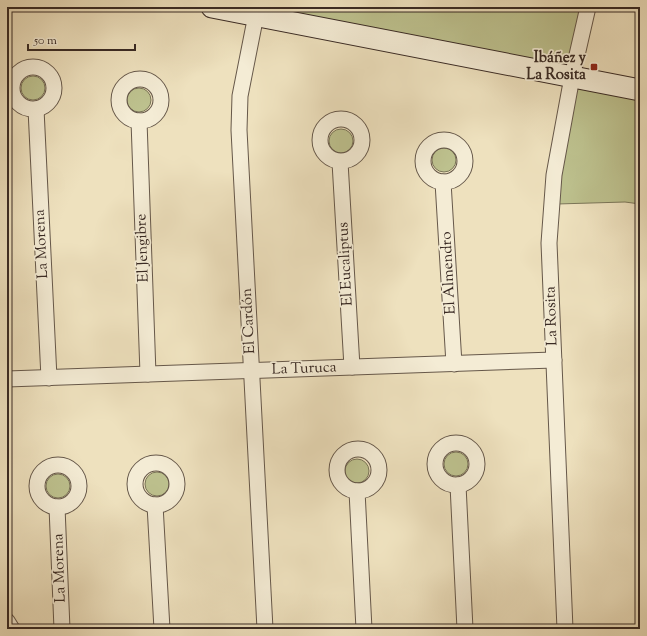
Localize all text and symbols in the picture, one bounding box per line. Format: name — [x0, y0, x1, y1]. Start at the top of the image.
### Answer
scale bar — [28, 26, 135, 52]
text: 50 m — [33, 32, 57, 50]
place label: Ibáñez y La Rosita — [526, 48, 587, 86]
marker: Ibáñez y La Rosita — [589, 62, 599, 72]
street label: La Morena — [30, 209, 54, 279]
street label: El Jengibre — [131, 213, 155, 283]
street label: El Eucaliptus — [333, 221, 359, 307]
street label: El Almendro — [436, 231, 462, 315]
street label: La Rosita — [540, 286, 564, 346]
street label: El Cardón — [237, 287, 261, 355]
street label: La Turuca — [271, 357, 337, 381]
street label: La Morena — [48, 533, 72, 603]

